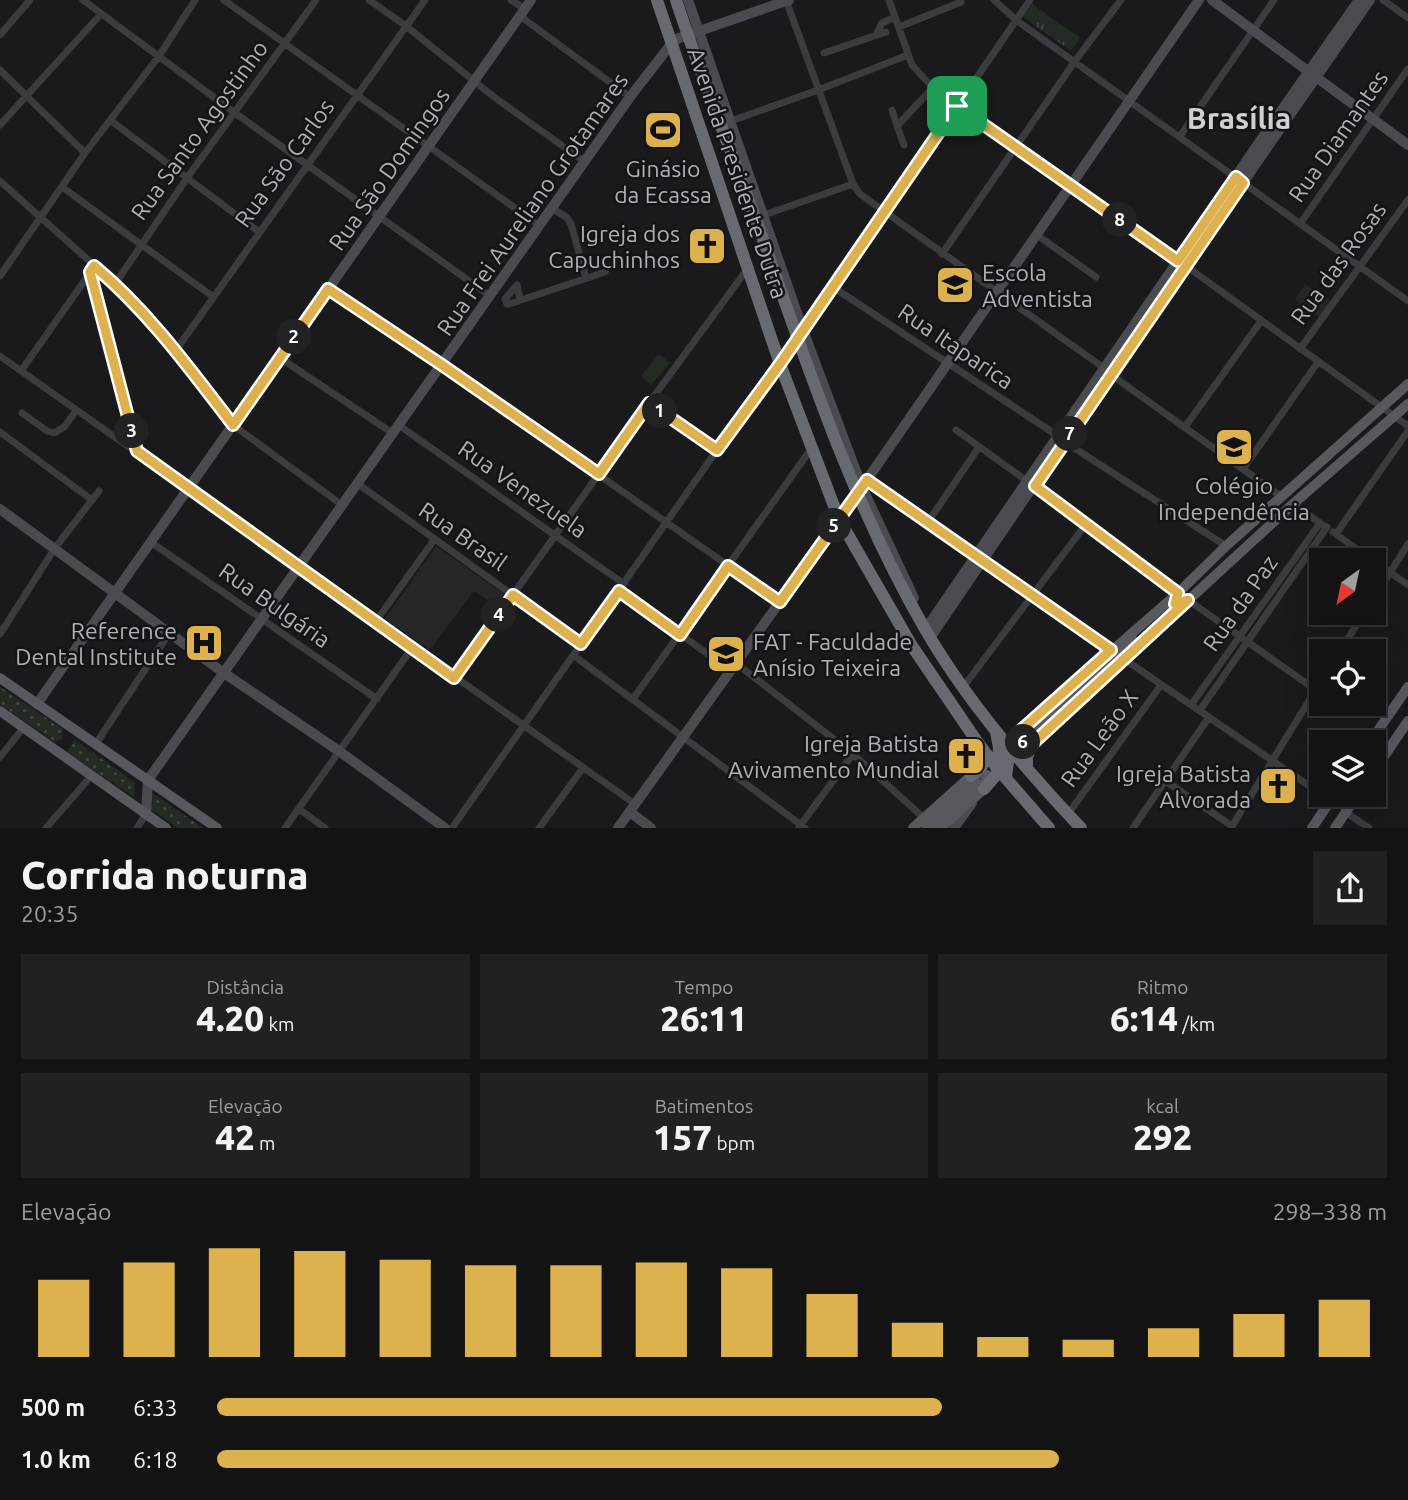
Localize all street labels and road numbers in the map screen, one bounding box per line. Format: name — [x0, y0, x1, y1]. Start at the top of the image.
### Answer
street label: Rua Santo Agostinho — [126, 36, 272, 224]
street label: Avenida Presidente Dutra — [683, 44, 793, 302]
street label: Rua Diamantes — [1283, 65, 1393, 207]
street label: Rua Frei Aureliano Grotamares — [432, 68, 632, 340]
street label: Rua São Domingos — [324, 83, 454, 255]
street label: Rua São Carlos — [229, 94, 339, 232]
street label: Rua das Rosas — [1285, 197, 1391, 329]
street label: Rua Itaparica — [894, 298, 1018, 394]
street label: Rua Venezuela — [454, 435, 592, 543]
street label: Rua Brasil — [414, 497, 512, 575]
street label: Rua da Paz — [1198, 550, 1282, 656]
street label: Rua Bulgária — [215, 558, 335, 652]
street label: Rua Leão X — [1055, 685, 1143, 791]

